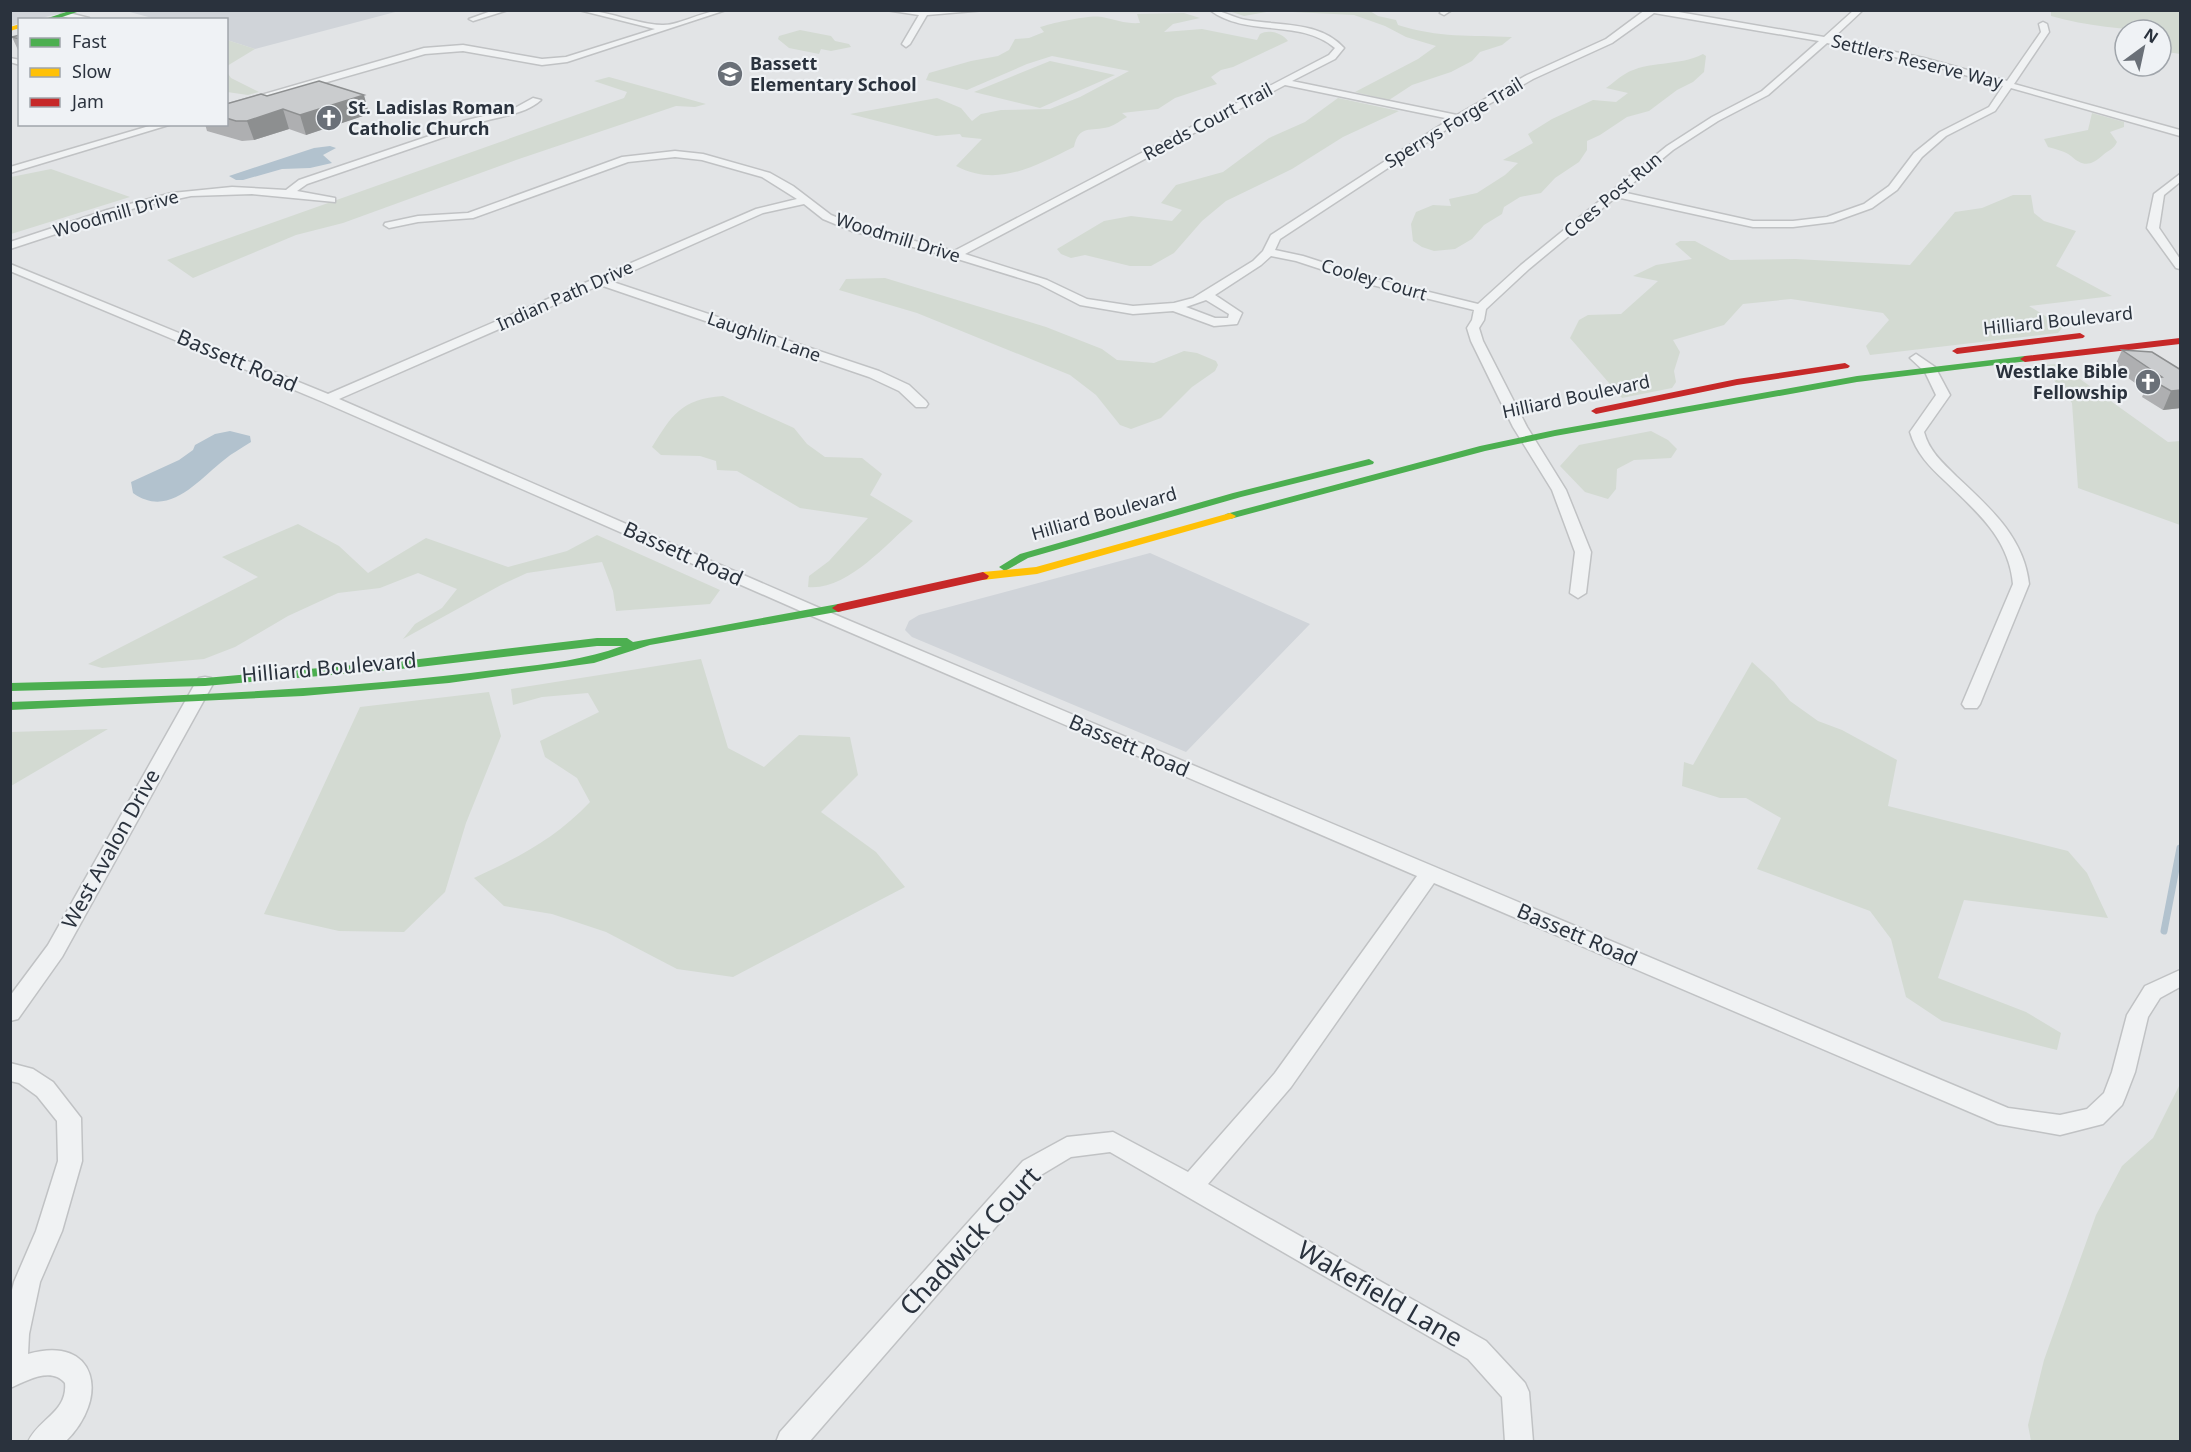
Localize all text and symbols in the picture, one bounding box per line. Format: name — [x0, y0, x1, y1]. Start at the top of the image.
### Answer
legend — [18, 18, 228, 126]
north arrow — [2113, 18, 2173, 78]
text: N — [2140, 23, 2163, 48]
street label: Settlers Reserve Way — [1829, 28, 2006, 94]
text: Fast — [72, 29, 107, 53]
place label: Bassett Elementary School — [750, 51, 917, 96]
text: Slow — [72, 59, 111, 83]
school or university icon: Bassett Elementary School — [715, 59, 745, 89]
street label: Sperrys Forge Trail — [1380, 71, 1527, 173]
street label: Reeds Court Trail — [1139, 77, 1276, 165]
text: Jam — [70, 89, 104, 113]
place label: St. Ladislas Roman Catholic Church — [348, 95, 515, 140]
church icon: St. Ladislas Roman Catholic Church — [314, 103, 344, 133]
street label: Coes Post Run — [1558, 146, 1666, 242]
street label: Woodmill Drive — [50, 184, 181, 242]
street label: Woodmill Drive — [833, 207, 964, 267]
street label: Cooley Court — [1319, 253, 1430, 306]
street label: Indian Path Drive — [493, 254, 636, 336]
street label: Hilliard Boulevard — [1982, 300, 2134, 340]
street label: Laughlin Lane — [704, 305, 824, 367]
street label: Bassett Road — [173, 322, 302, 398]
place label: Westlake Bible Fellowship — [1996, 359, 2128, 404]
church icon: Westlake Bible Fellowship — [2133, 367, 2163, 397]
street label: Hilliard Boulevard — [1500, 369, 1652, 423]
street label: Hilliard Boulevard — [1028, 481, 1179, 545]
street label: Bassett Road — [619, 514, 748, 592]
street label: Hilliard Boulevard — [240, 645, 418, 689]
street label: Bassett Road — [1065, 707, 1194, 783]
street label: West Avalon Drive — [55, 764, 166, 933]
street label: Bassett Road — [1513, 896, 1642, 972]
street label: Chadwick Court — [891, 1158, 1048, 1323]
street label: Wakefield Lane — [1291, 1231, 1470, 1355]

